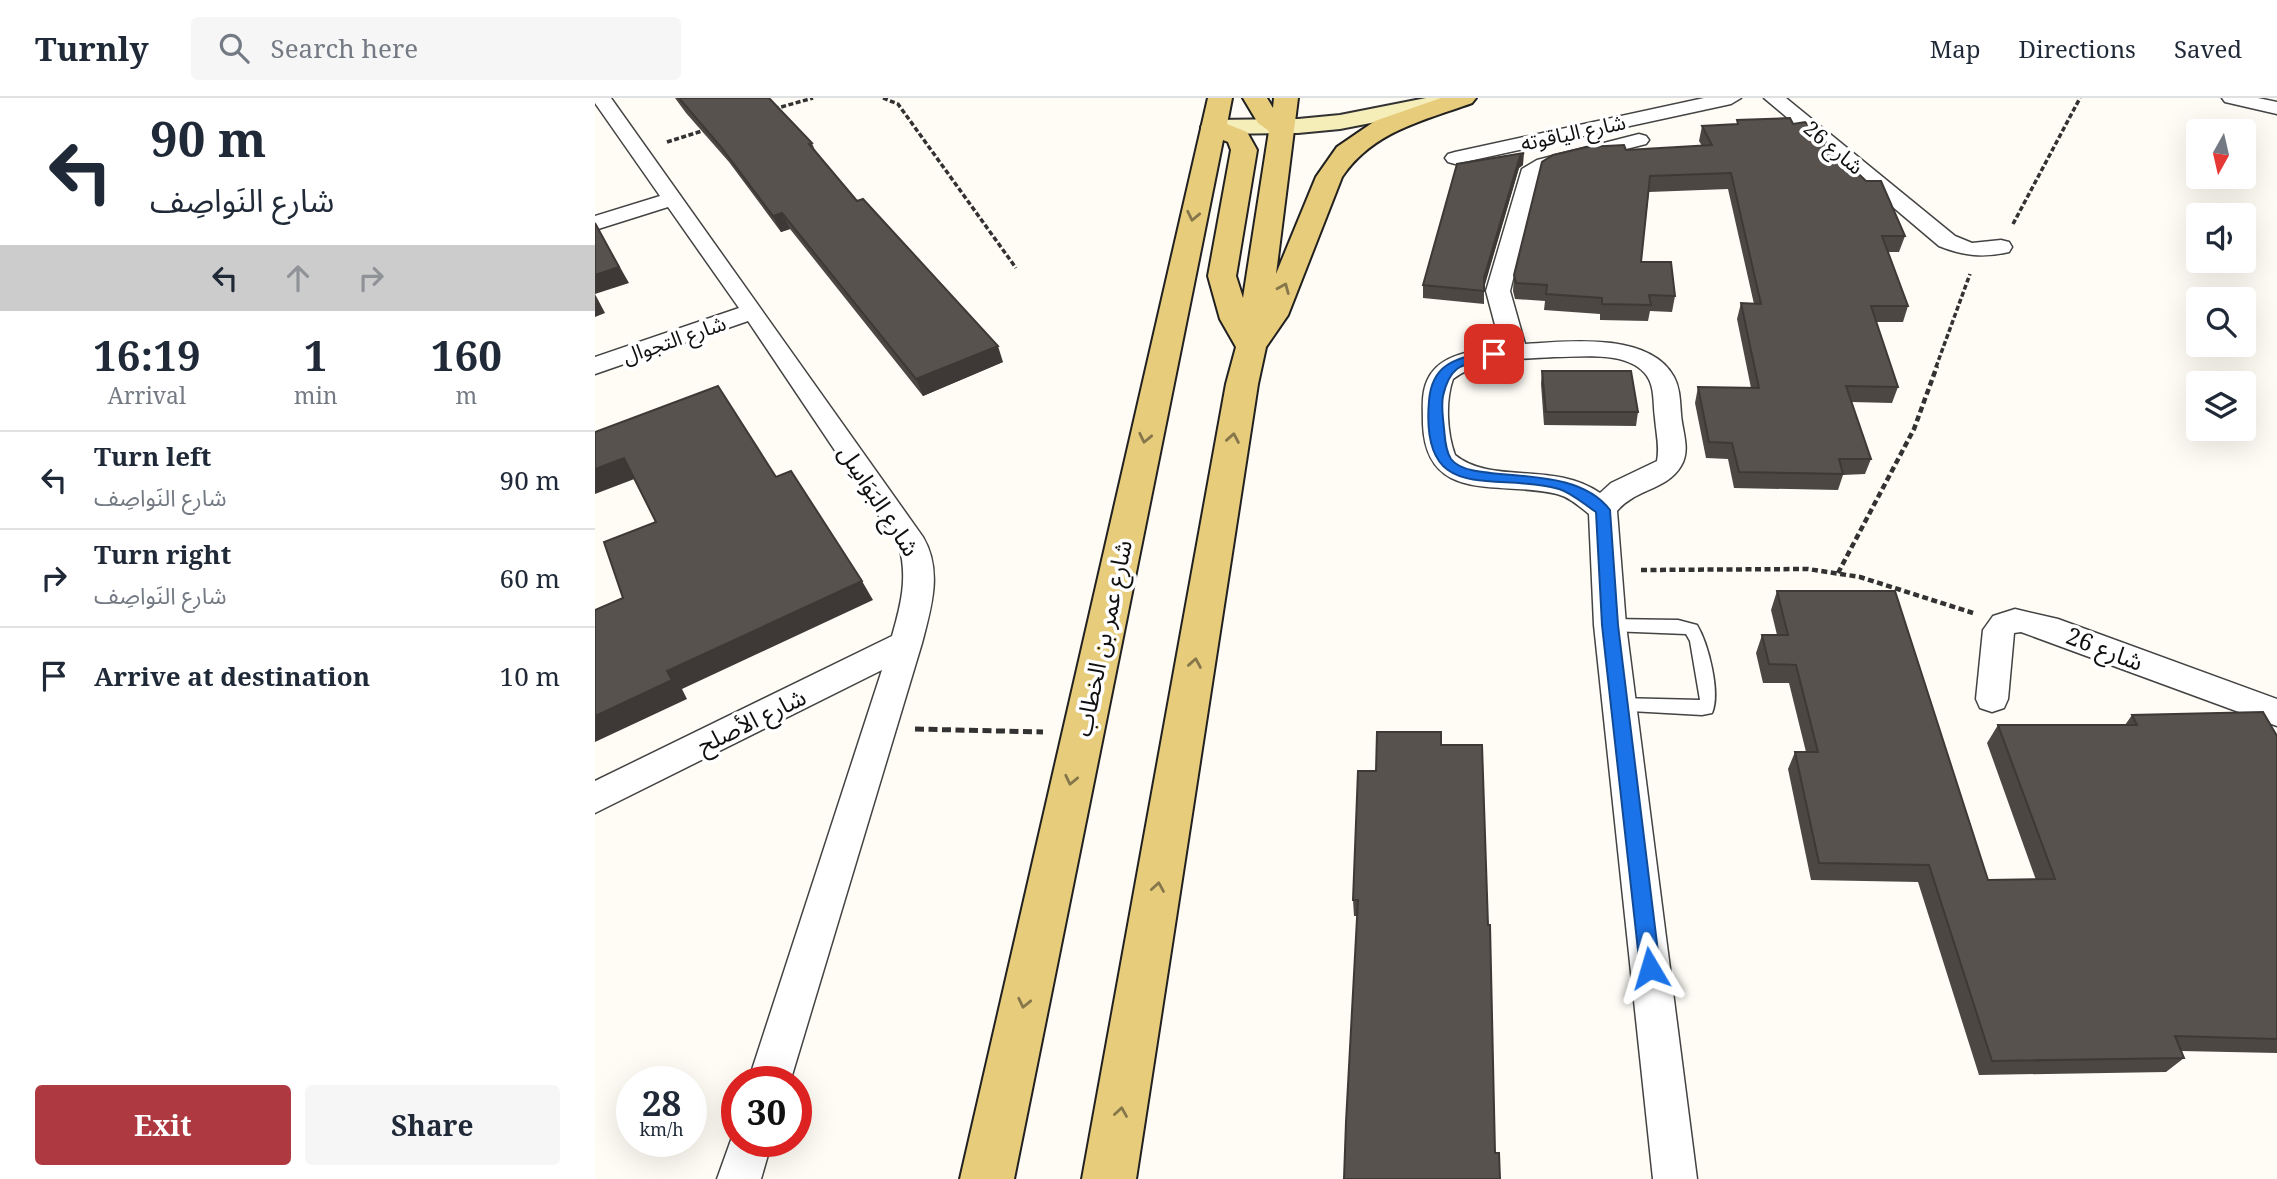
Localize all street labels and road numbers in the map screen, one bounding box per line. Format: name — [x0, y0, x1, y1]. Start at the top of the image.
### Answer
street label: شارع الياقوته — [1518, 107, 1628, 159]
street label: شارع 26 — [1797, 114, 1870, 182]
street label: شارع التجوال — [619, 308, 730, 372]
street label: شارع البَوَاسِل — [830, 438, 928, 563]
street label: شارع عمر بن الخطاب — [1065, 537, 1141, 740]
street label: شارع 26 — [2061, 618, 2148, 680]
street label: شارع الأصلح — [691, 679, 812, 762]

